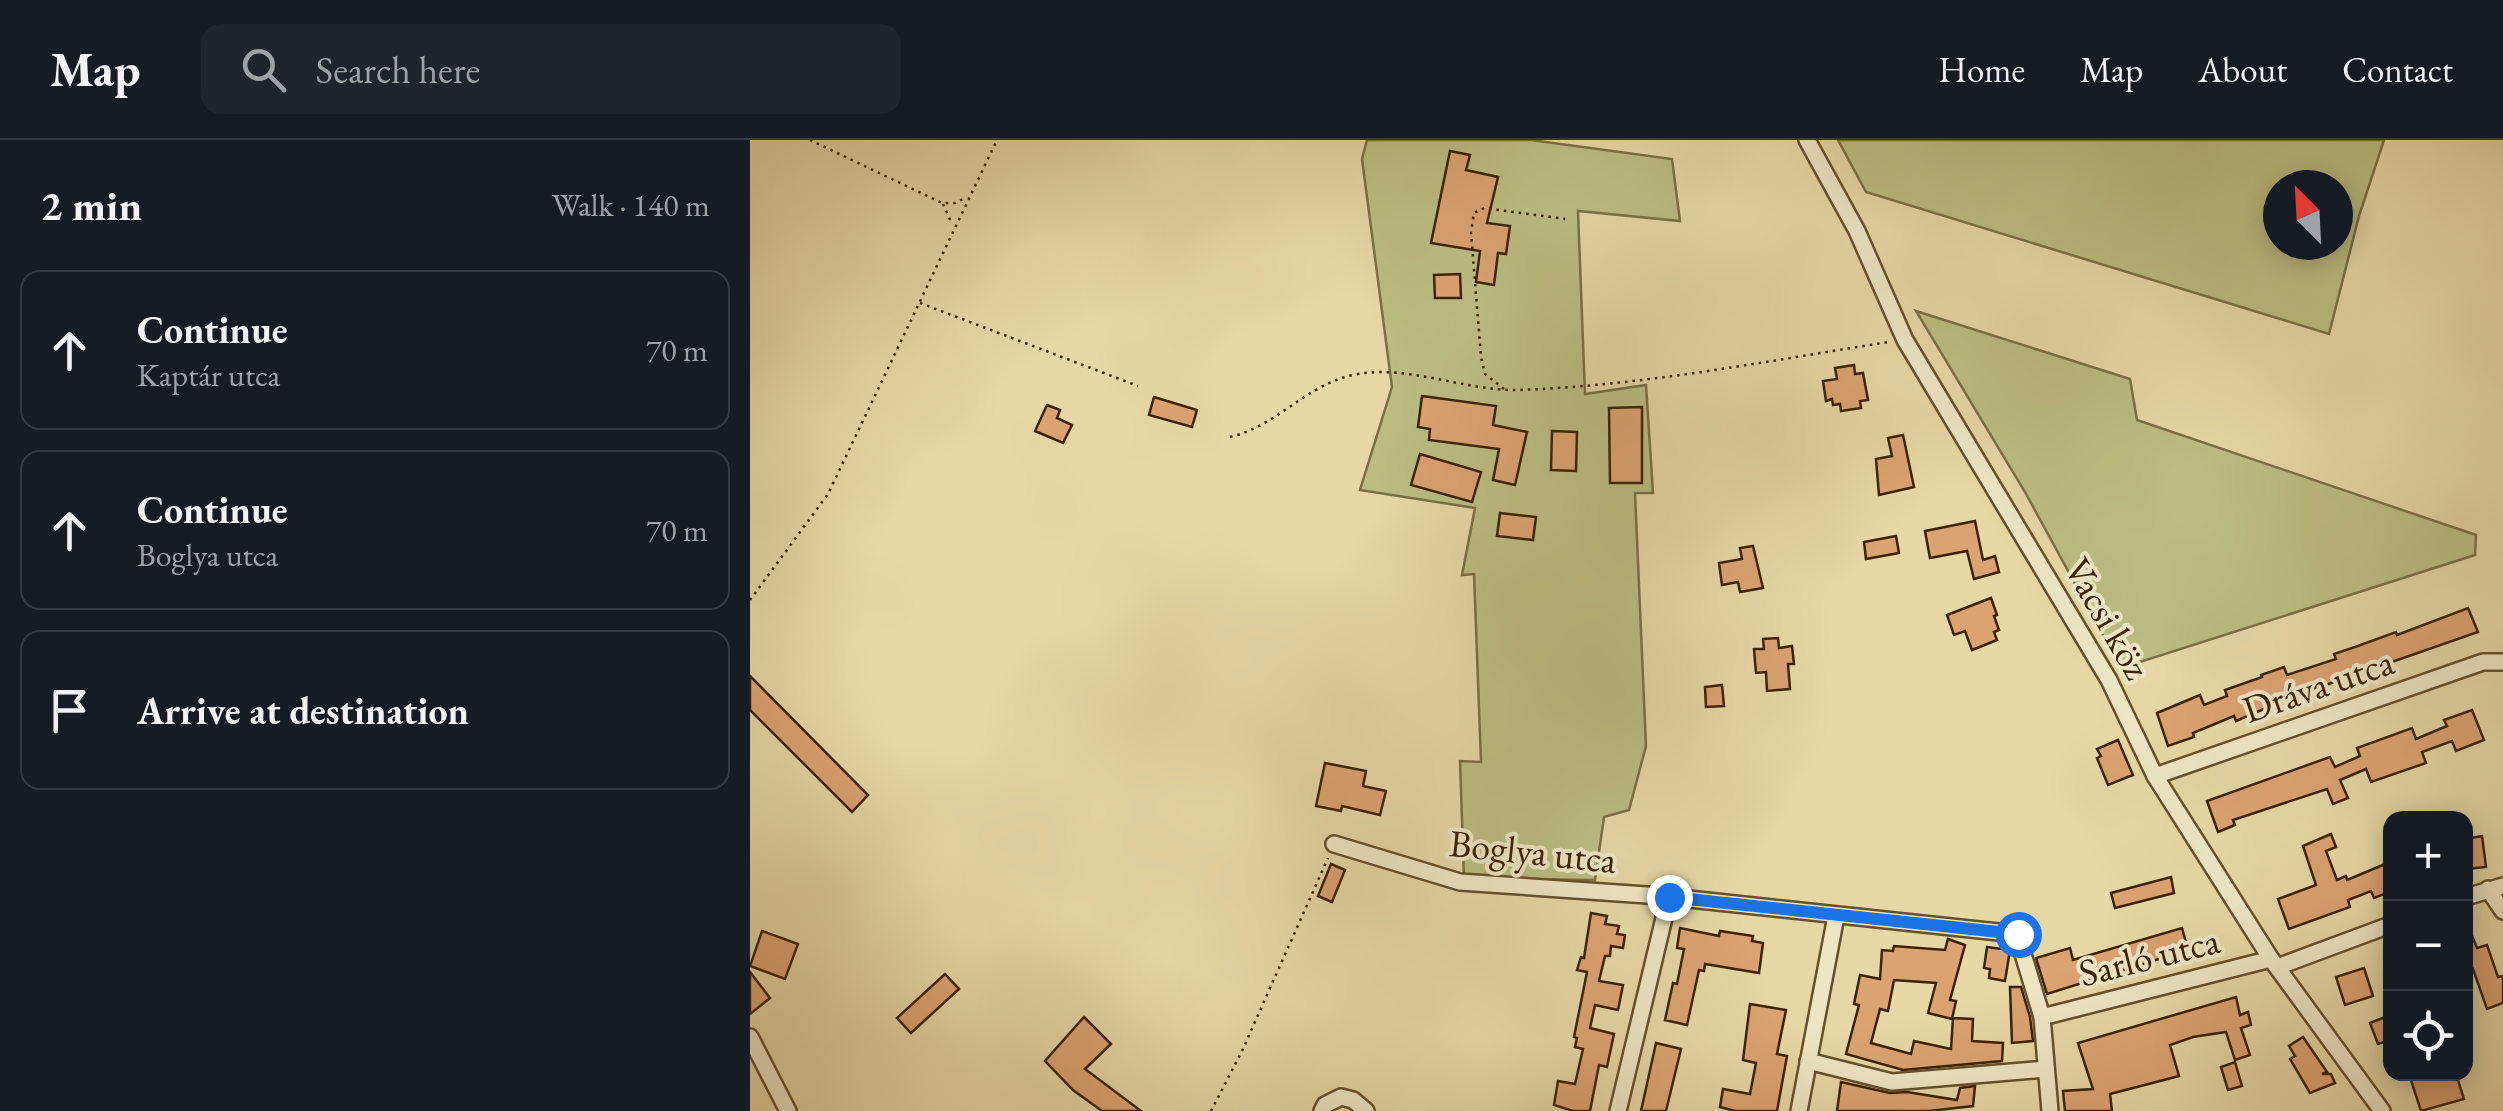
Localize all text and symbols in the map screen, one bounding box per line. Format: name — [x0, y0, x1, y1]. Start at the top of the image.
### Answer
search box — [201, 24, 901, 114]
text: Map — [50, 38, 141, 100]
icon: search — [236, 42, 291, 97]
text: Search here — [316, 45, 480, 94]
text: Home — [1939, 47, 2025, 92]
text: Map — [2080, 47, 2143, 92]
text: About — [2198, 47, 2287, 92]
text: Contact — [2342, 47, 2453, 92]
north arrow — [2263, 170, 2353, 260]
text: 2 min — [40, 178, 142, 233]
text: Walk · 140 m — [552, 184, 710, 226]
text: Continue — [137, 305, 288, 354]
icon: ahead — [42, 323, 97, 378]
text: 70 m — [646, 329, 708, 371]
text: Kaptár utca — [137, 354, 280, 396]
text: Continue — [137, 485, 288, 534]
icon: ahead — [42, 503, 97, 558]
text: 70 m — [646, 509, 708, 551]
text: Boglya utca — [137, 534, 278, 576]
street label: Vacsi köz — [2054, 549, 2163, 688]
street label: Dráva utca — [2236, 636, 2401, 734]
icon: arrive — [42, 683, 97, 738]
text: Arrive at destination — [137, 686, 469, 735]
map controls — [2383, 811, 2473, 1081]
button: + — [2383, 811, 2473, 901]
street label: Boglya utca — [1447, 818, 1620, 884]
route end — [1647, 875, 1693, 921]
button: − — [2383, 901, 2473, 991]
route start — [1996, 912, 2042, 958]
street label: Sarló utca — [2074, 915, 2225, 997]
button: locate — [2383, 991, 2473, 1081]

